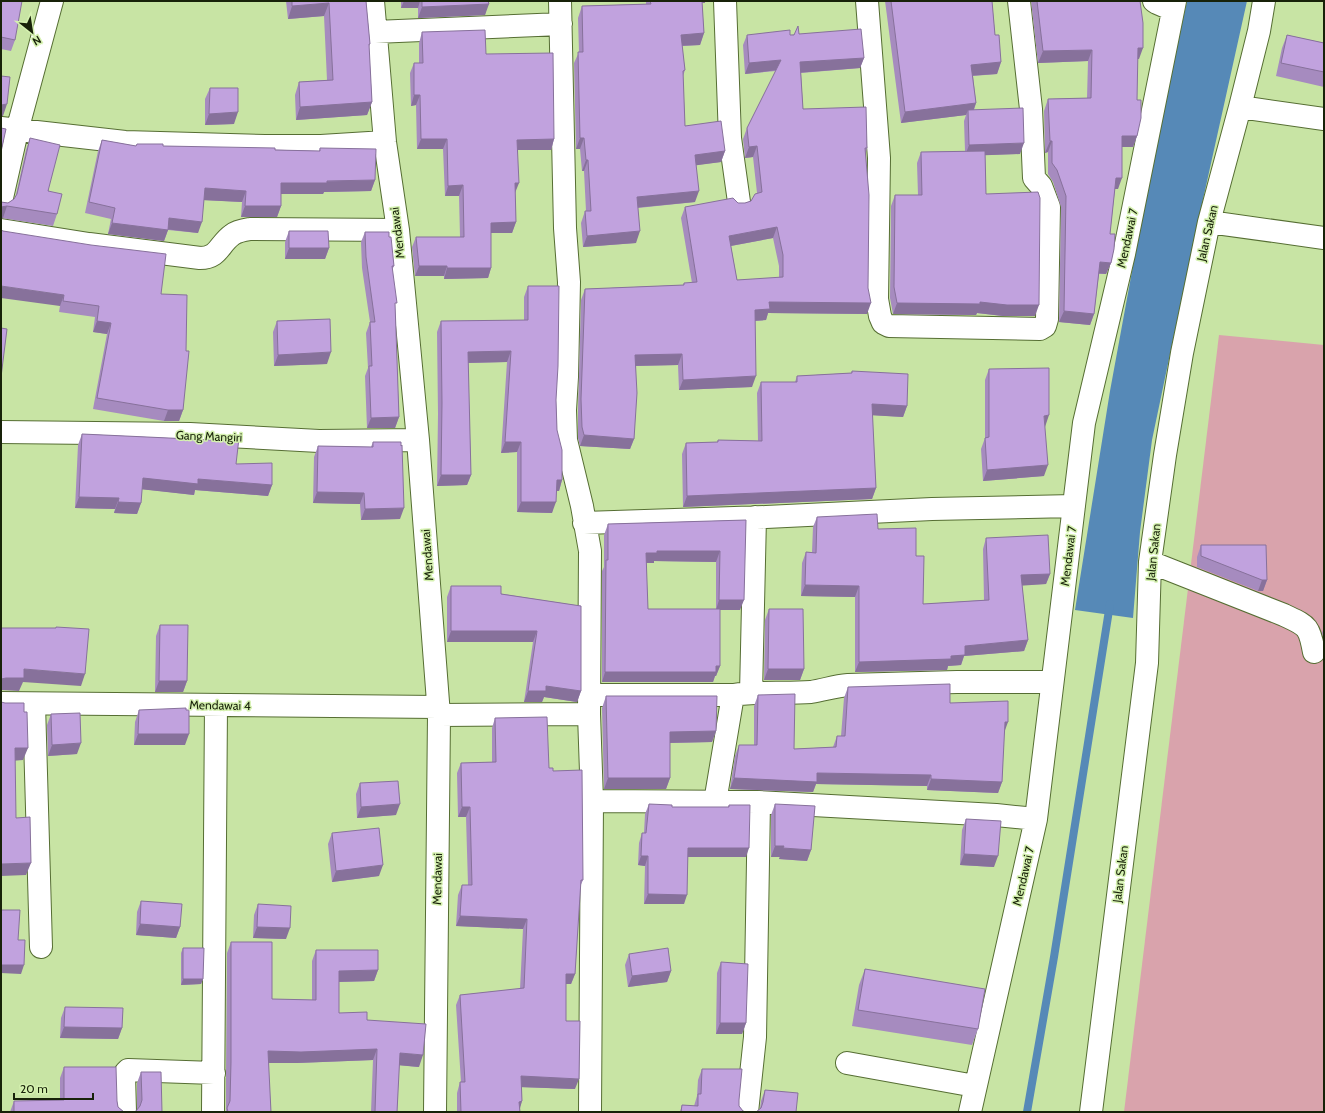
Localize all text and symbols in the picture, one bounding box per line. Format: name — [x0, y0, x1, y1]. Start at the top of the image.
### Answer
north arrow — [12, 12, 52, 52]
text: N — [30, 33, 44, 49]
street label: Jalan Sakan — [1193, 203, 1221, 264]
street label: Mendawai — [386, 206, 408, 260]
street label: Mendawai 7 — [1113, 207, 1141, 269]
street label: Gang Mangiri — [176, 427, 242, 445]
street label: Jalan Sakan — [1142, 522, 1163, 582]
street label: Mendawai 7 — [1057, 525, 1079, 587]
street label: Mendawai — [418, 529, 436, 581]
street label: Mendawai 4 — [189, 697, 251, 713]
street label: Jalan Sakan — [1109, 844, 1131, 904]
street label: Mendawai 7 — [1009, 845, 1037, 907]
street label: Mendawai — [429, 853, 445, 905]
scale bar — [14, 1075, 93, 1101]
text: 20 m — [20, 1081, 48, 1096]

